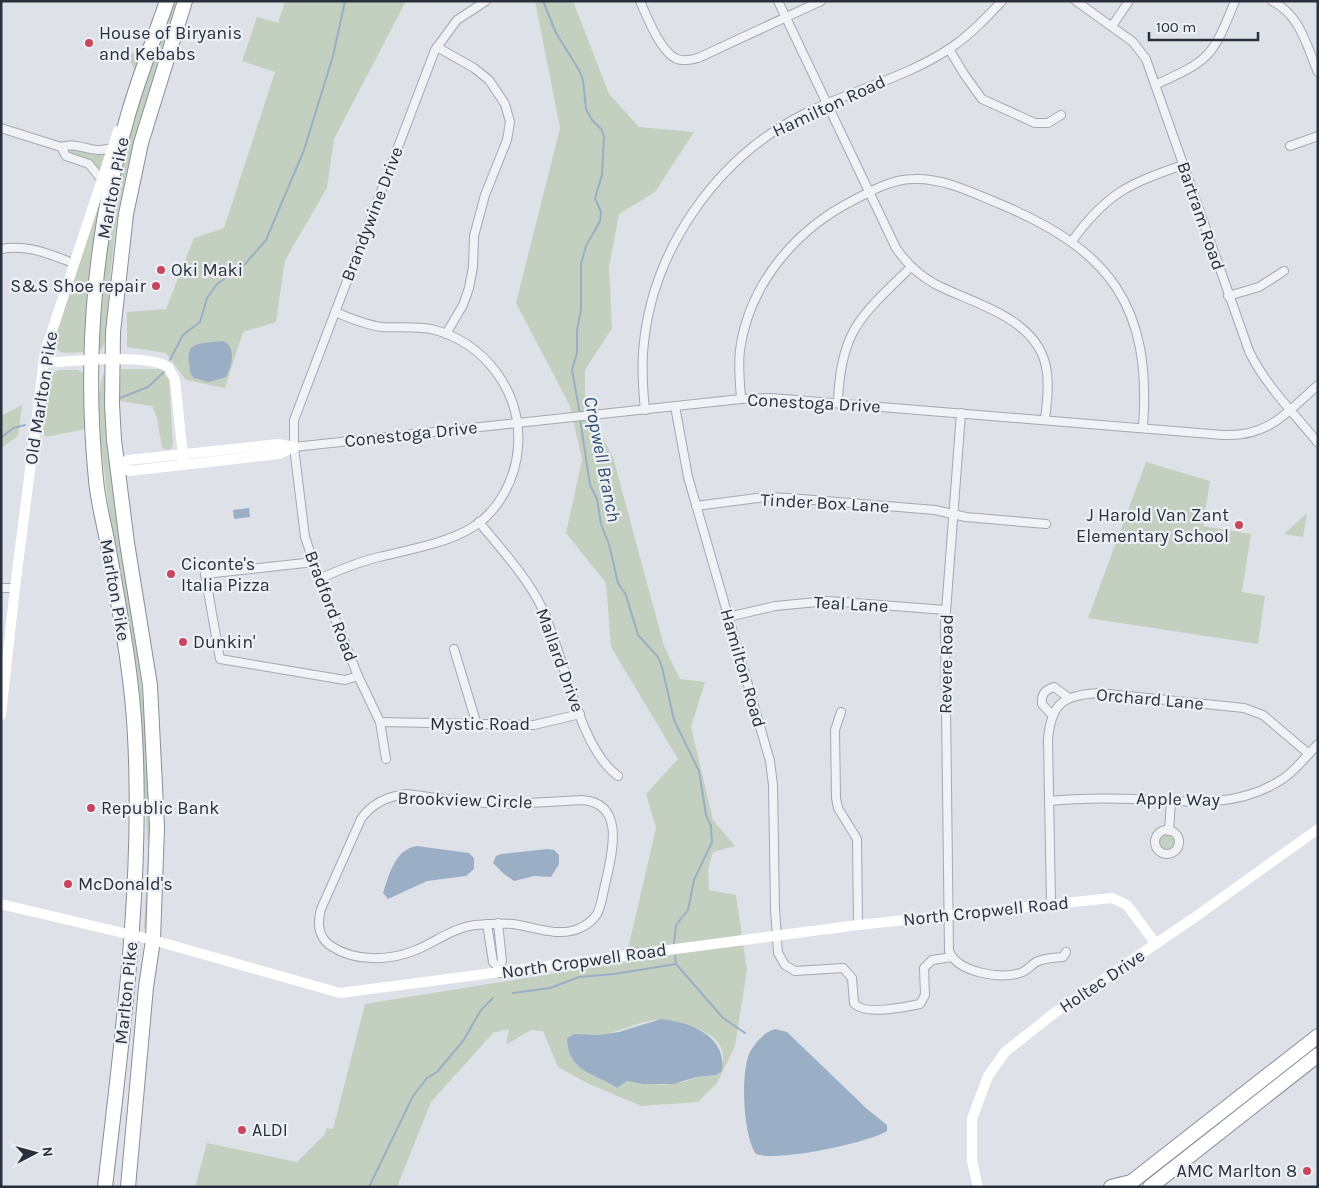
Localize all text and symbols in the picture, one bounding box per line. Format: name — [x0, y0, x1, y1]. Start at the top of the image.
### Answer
scale bar — [1149, 10, 1258, 42]
text: 100 m — [1156, 18, 1196, 36]
place label: House of Biryanis and Kebabs — [99, 22, 242, 65]
marker: House of Biryanis and Kebabs — [83, 37, 95, 49]
street label: Hamilton Road — [769, 70, 889, 142]
street label: Marlton Pike — [92, 135, 134, 241]
street label: Brandywine Drive — [336, 144, 408, 284]
street label: Bartram Road — [1172, 159, 1230, 273]
place label: Oki Maki — [171, 259, 243, 281]
marker: Oki Maki — [155, 264, 167, 276]
place label: S&S Shoe repair — [10, 275, 146, 297]
marker: S&S Shoe repair — [150, 280, 162, 292]
street label: Old Marlton Pike — [20, 330, 62, 466]
street label: Conestoga Drive — [747, 389, 881, 417]
water label: Cropwell Branch — [579, 395, 625, 524]
street label: Conestoga Drive — [343, 416, 479, 452]
street label: Tinder Box Lane — [760, 489, 890, 517]
place label: J Harold Van Zant Elementary School — [1076, 504, 1229, 547]
marker: J Harold Van Zant Elementary School — [1233, 519, 1245, 531]
street label: Marlton Pike — [95, 537, 135, 643]
street label: Bradford Road — [300, 547, 362, 665]
place label: Ciconte's Italia Pizza — [181, 553, 270, 596]
marker: Ciconte's Italia Pizza — [165, 568, 177, 580]
street label: Teal Lane — [813, 591, 889, 617]
street label: Mallard Drive — [531, 605, 589, 715]
street label: Hamilton Road — [716, 606, 770, 730]
street label: Revere Road — [934, 614, 958, 714]
place label: Dunkin' — [193, 631, 255, 653]
marker: Dunkin' — [177, 636, 189, 648]
street label: Orchard Lane — [1095, 683, 1205, 715]
street label: Mystic Road — [430, 713, 530, 735]
street label: Brookview Circle — [397, 787, 533, 813]
street label: Apple Way — [1136, 787, 1221, 811]
place label: Republic Bank — [101, 797, 219, 819]
marker: Republic Bank — [85, 802, 97, 814]
place label: McDonald's — [78, 873, 173, 895]
marker: McDonald's — [62, 878, 74, 890]
street label: North Cropwell Road — [902, 891, 1070, 931]
street label: North Cropwell Road — [500, 939, 668, 983]
street label: Marlton Pike — [110, 941, 142, 1045]
street label: Holtec Drive — [1055, 944, 1149, 1018]
place label: ALDI — [252, 1119, 288, 1141]
marker: ALDI — [236, 1124, 248, 1136]
north arrow — [10, 1128, 60, 1178]
text: N — [38, 1146, 56, 1158]
place label: AMC Marlton 8 — [1177, 1160, 1297, 1182]
marker: AMC Marlton 8 — [1301, 1165, 1313, 1177]

